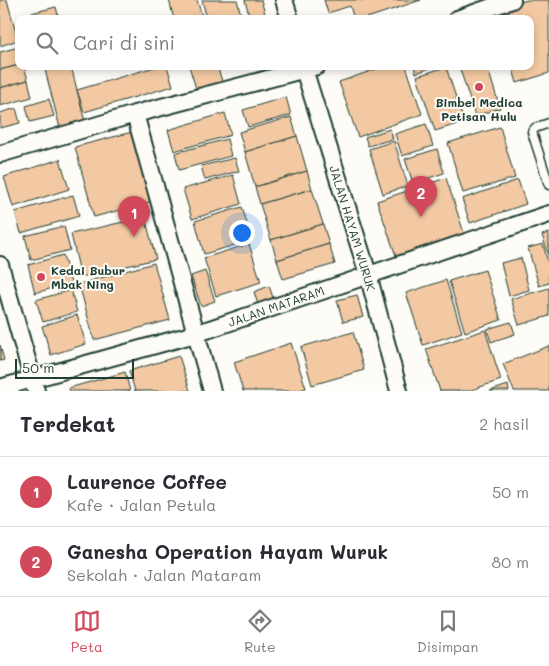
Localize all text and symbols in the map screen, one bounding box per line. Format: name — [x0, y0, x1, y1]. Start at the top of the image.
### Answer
search box — [15, 15, 534, 70]
icon: search — [33, 29, 61, 57]
text: Cari di sini — [73, 30, 175, 55]
marker: Bimbel Medica Petisan Hulu — [473, 81, 485, 93]
place label: Bimbel Medica Petisan Hulu — [435, 94, 523, 124]
street label: JALAN HAYAM WURUK — [326, 163, 380, 293]
pin: 2 — [405, 176, 437, 217]
pin: 1 — [118, 196, 150, 237]
your location — [229, 220, 255, 246]
place label: Kedai Bubur Mbak Ning — [51, 262, 125, 292]
marker: Kedai Bubur Mbak Ning — [35, 271, 47, 283]
street label: JALAN MATARAM — [226, 282, 326, 330]
scale bar — [15, 356, 134, 379]
text: 50 m — [22, 358, 54, 377]
text: Terdekat — [20, 410, 115, 437]
text: 2 hasil — [479, 413, 529, 434]
text: Laurence Coffee — [67, 469, 227, 494]
text: 1 — [32, 481, 40, 502]
text: 50 m — [492, 481, 529, 502]
text: Kafe · Jalan Petula — [67, 494, 216, 515]
text: Ganesha Operation Hayam Wuruk — [67, 539, 388, 564]
text: 2 — [32, 551, 40, 572]
text: 80 m — [492, 551, 529, 572]
text: Sekolah · Jalan Mataram — [67, 564, 261, 585]
tab: Peta — [71, 607, 103, 656]
tab: Rute — [244, 607, 276, 656]
tab: Disimpan — [417, 607, 478, 656]

